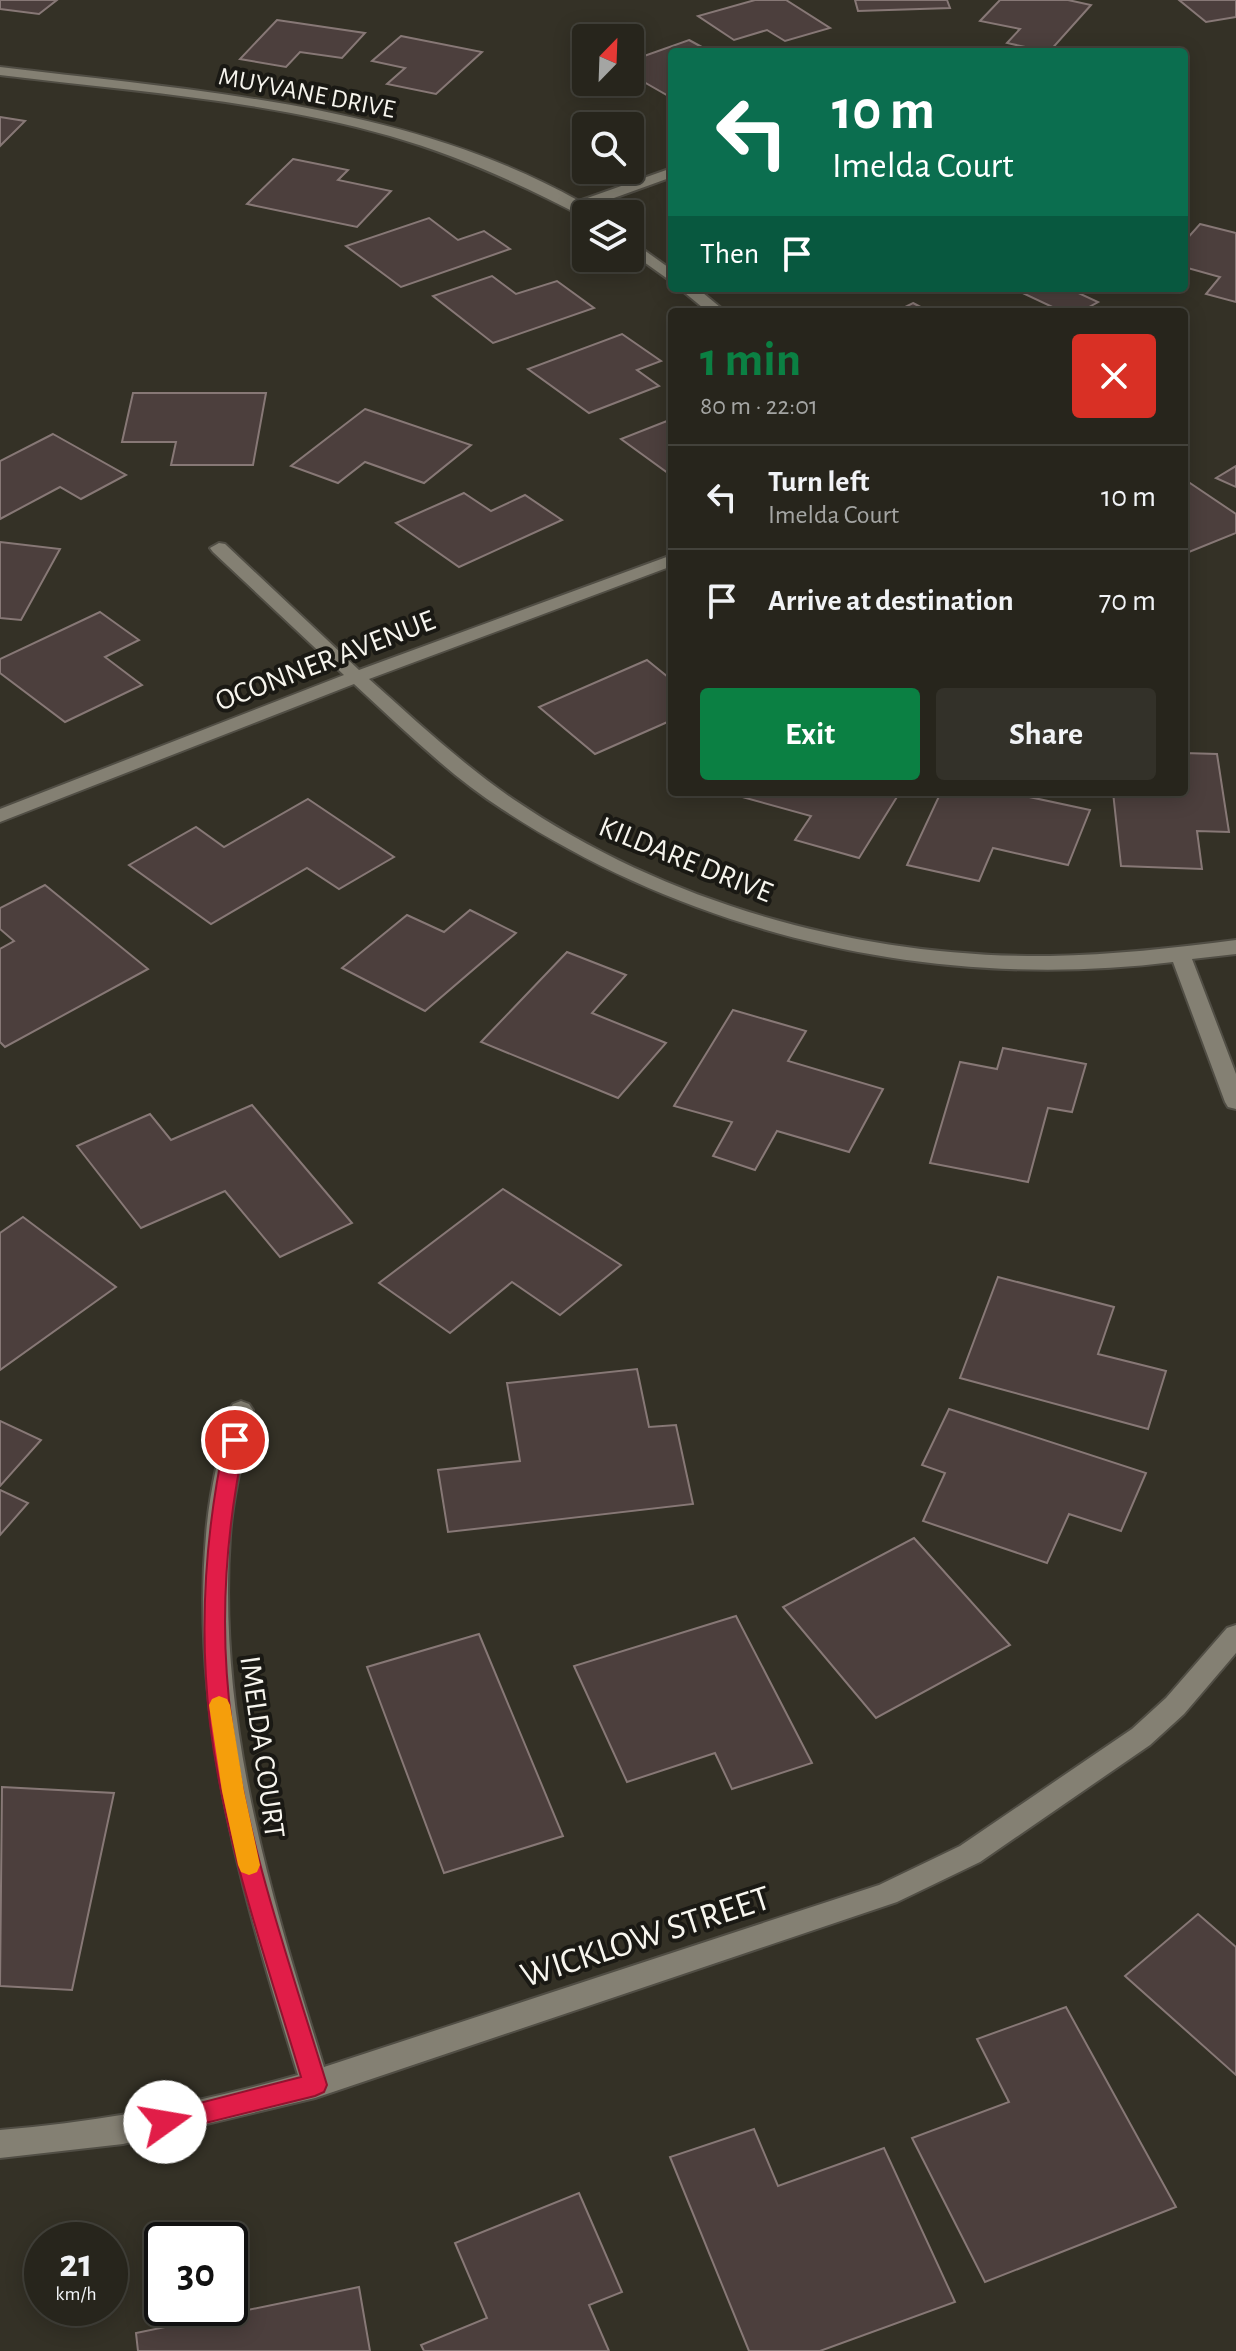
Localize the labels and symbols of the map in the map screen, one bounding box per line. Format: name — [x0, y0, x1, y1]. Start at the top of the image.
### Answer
north arrow — [572, 24, 644, 96]
street label: MUYVANE DRIVE — [216, 63, 397, 123]
street label: OCONNER AVENUE — [211, 605, 439, 717]
street label: KILDARE DRIVE — [595, 812, 777, 908]
pin — [201, 1406, 269, 1474]
street label: IMELDA COURT — [234, 1654, 290, 1840]
street label: WICKLOW STREET — [516, 1880, 775, 1994]
position arrow — [123, 2080, 207, 2164]
speed limit sign: 30 — [144, 2222, 248, 2326]

